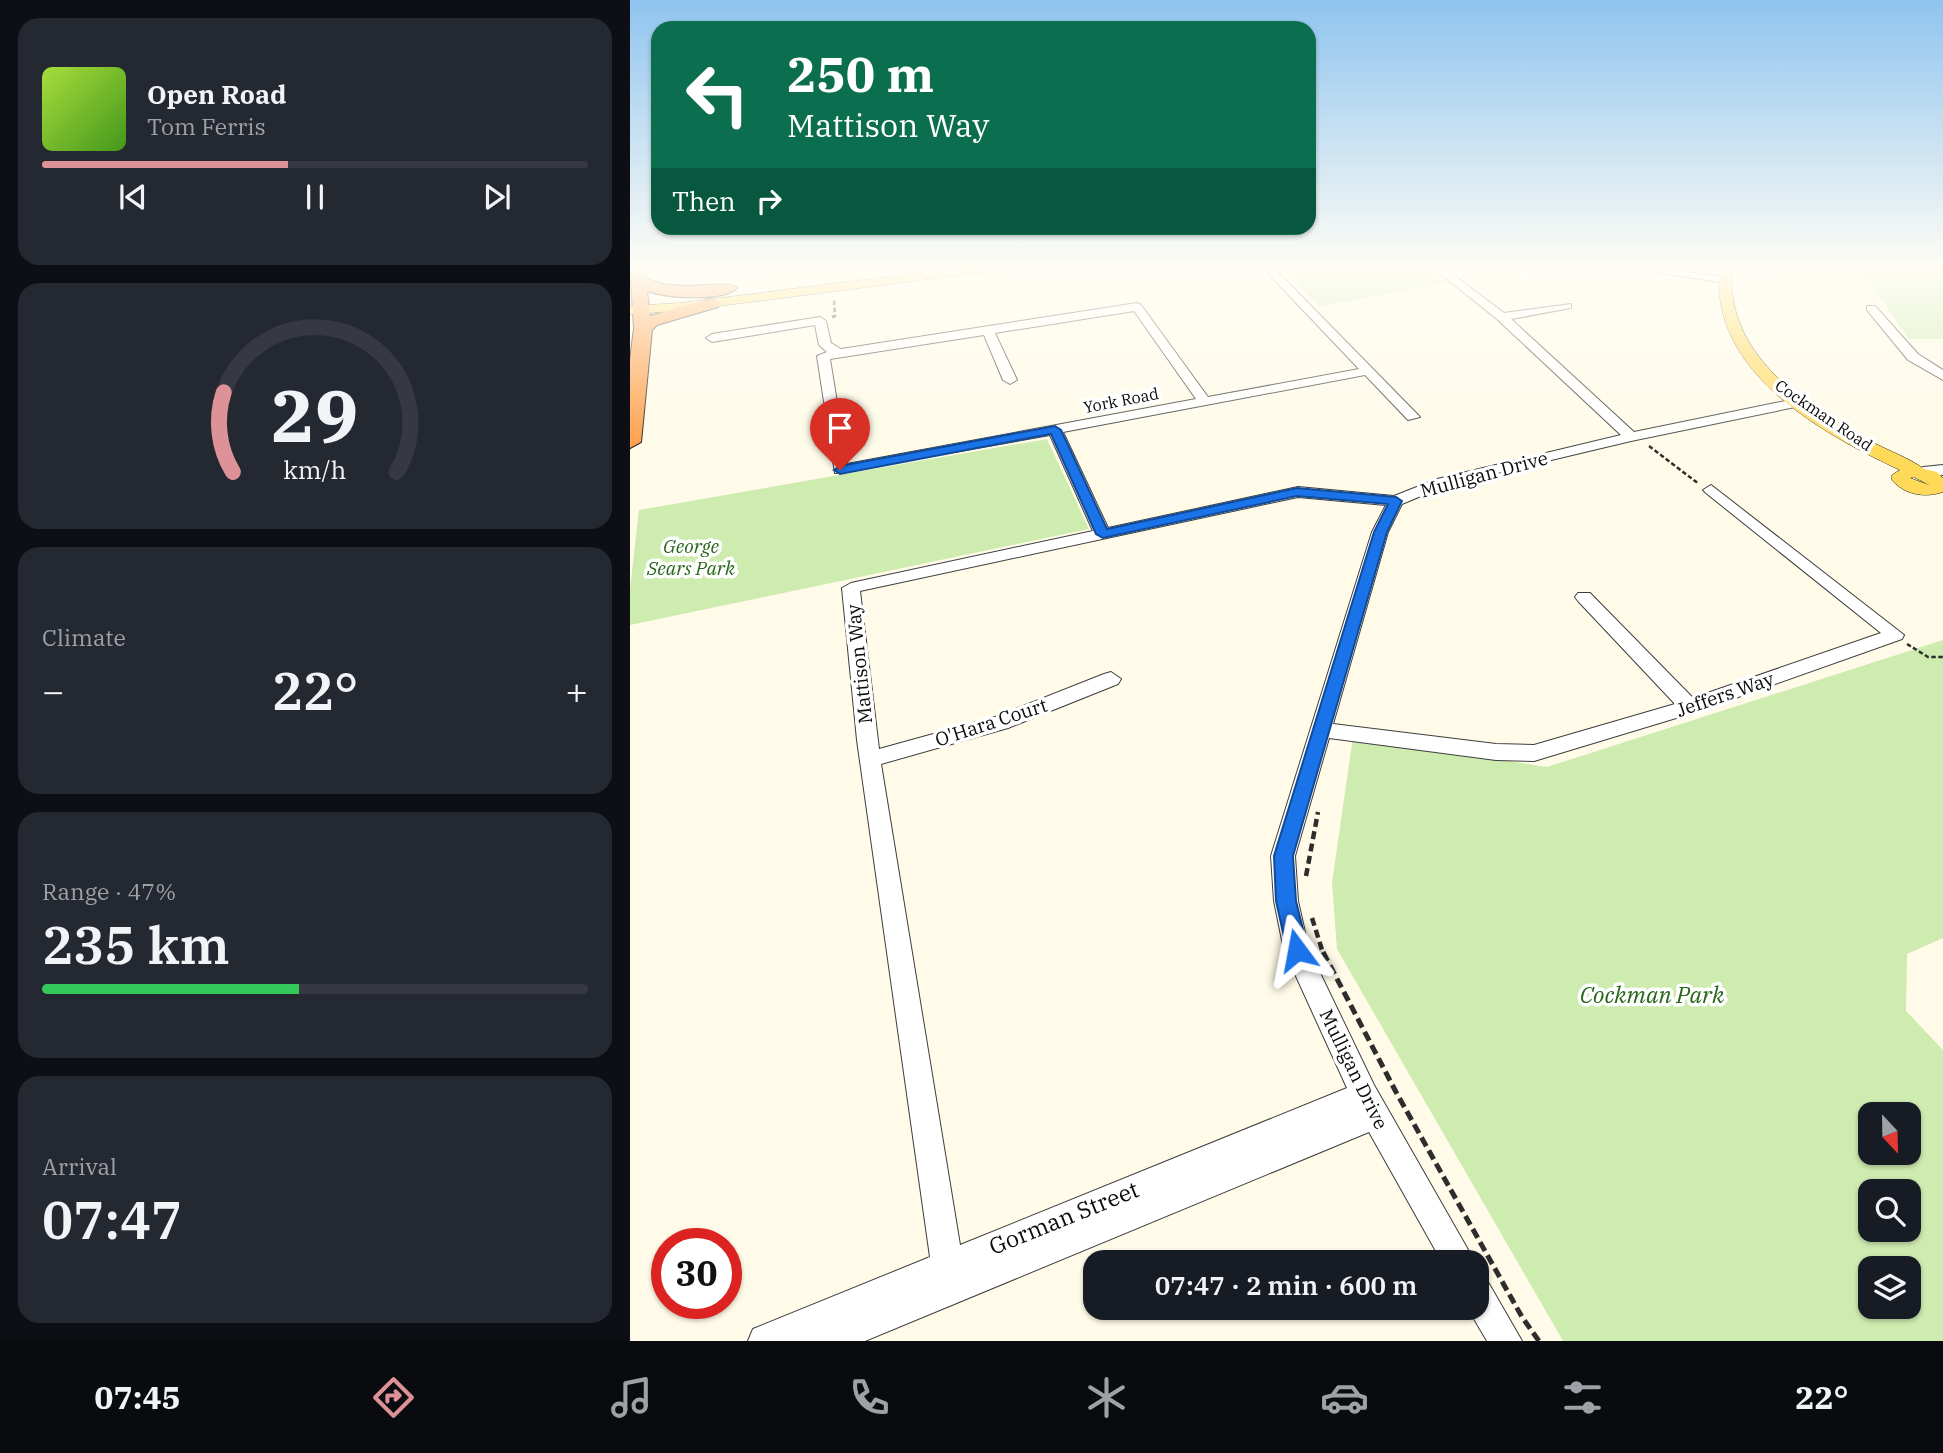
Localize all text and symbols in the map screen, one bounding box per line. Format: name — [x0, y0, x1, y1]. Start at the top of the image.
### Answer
text: 250 m — [787, 42, 934, 105]
icon: left — [672, 49, 763, 140]
text: Open Road — [147, 77, 286, 111]
text: Mattison Way — [787, 104, 989, 146]
text: Tom Ferris — [147, 111, 266, 141]
icon: previous — [114, 178, 152, 216]
icon: pause — [296, 178, 334, 216]
icon: next — [478, 178, 516, 216]
icon: right — [750, 182, 788, 220]
text: Then — [672, 184, 736, 218]
text: 29 — [271, 367, 359, 462]
street label: Cockman Road — [1772, 375, 1877, 455]
street label: York Road — [1082, 383, 1161, 417]
pin — [810, 398, 870, 470]
icon: arrive — [821, 409, 859, 447]
street label: Mulligan Drive — [1418, 445, 1550, 503]
text: km/h — [283, 453, 347, 486]
park label: George Sears Park — [646, 534, 736, 580]
street label: Mattison Way — [841, 602, 877, 725]
text: Climate — [42, 622, 126, 652]
text: 22° — [272, 657, 358, 724]
text: − — [42, 666, 65, 715]
text: + — [565, 666, 588, 715]
street label: Jeffers Way — [1673, 666, 1778, 722]
street label: O'Hara Court — [932, 693, 1050, 751]
text: Range · 47% — [42, 876, 176, 906]
text: 235 km — [42, 911, 230, 978]
position arrow — [1260, 913, 1334, 987]
park label: Cockman Park — [1580, 979, 1725, 1009]
street label: Mulligan Drive — [1315, 1005, 1393, 1133]
north arrow — [1858, 1102, 1922, 1166]
map controls — [1858, 1102, 1921, 1319]
text: Arrival — [42, 1151, 117, 1181]
street label: Gorman Street — [984, 1173, 1143, 1261]
button: search — [1858, 1179, 1921, 1242]
text: 07:47 — [42, 1186, 182, 1253]
speed limit sign: 30 — [651, 1228, 742, 1319]
button: layers — [1858, 1256, 1921, 1319]
text: 07:47 · 2 min · 600 m — [1155, 1268, 1417, 1302]
icon: directions — [369, 1373, 418, 1422]
icon: music — [607, 1373, 656, 1422]
icon: phone — [845, 1373, 894, 1422]
icon: climate — [1082, 1373, 1131, 1422]
icon: car — [1320, 1373, 1369, 1422]
icon: filters — [1558, 1373, 1607, 1422]
text: 07:45 — [94, 1376, 181, 1418]
text: 22° — [1795, 1376, 1849, 1418]

